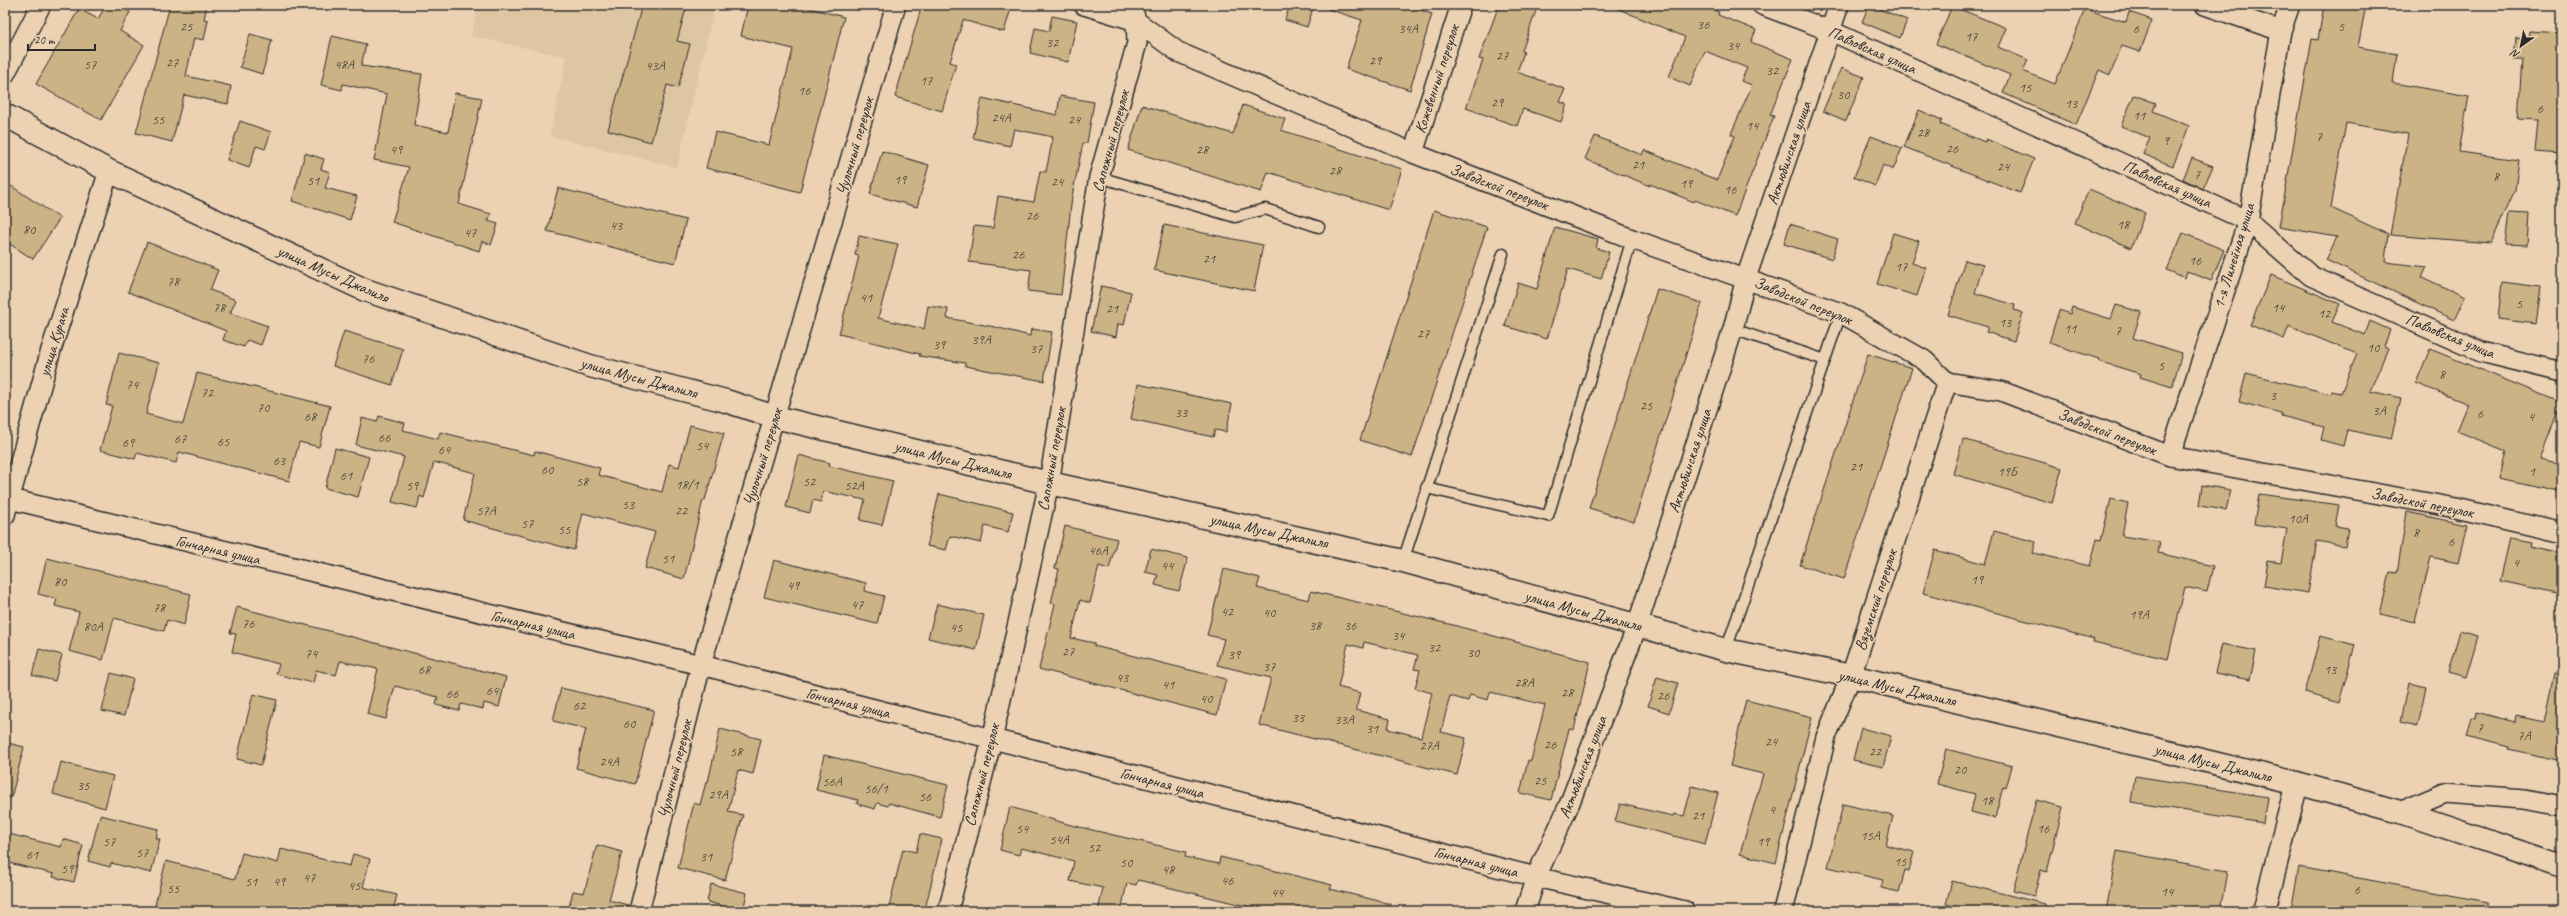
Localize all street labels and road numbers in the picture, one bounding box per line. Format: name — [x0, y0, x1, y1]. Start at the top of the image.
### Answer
street label: Кожевенный переулок — [1410, 20, 1465, 136]
street label: Павловская улица — [1825, 22, 1920, 79]
street label: Сапожный переулок — [1088, 86, 1135, 194]
street label: Чулочный переулок — [832, 93, 879, 197]
street label: Актюбинская улица — [1762, 98, 1816, 207]
street label: Павловская улица — [2120, 156, 2215, 213]
street label: Заводской переулок — [1447, 159, 1553, 216]
street label: 1-я Линейная улица — [2209, 200, 2260, 311]
street label: улица Мусы Джалиля — [273, 240, 393, 308]
street label: Заводской переулок — [1751, 272, 1857, 330]
street label: улица Курача — [34, 304, 74, 380]
street label: Павловская улица — [2403, 309, 2498, 363]
street label: улица Мусы Джалиля — [578, 353, 701, 404]
street label: Чулочный переулок — [739, 404, 788, 508]
street label: Сапожный переулок — [1033, 404, 1071, 512]
street label: Заводской переулок — [2055, 404, 2161, 461]
street label: Актюбинская улица — [1664, 406, 1717, 515]
street label: улица Мусы Джалиля — [891, 436, 1015, 485]
street label: Заводской переулок — [2369, 483, 2477, 523]
street label: улица Мусы Джалиля — [1207, 509, 1331, 554]
street label: Гончарная улица — [174, 531, 263, 570]
street label: Вяземский переулок — [1850, 545, 1902, 653]
street label: улица Мусы Джалиля — [1522, 586, 1645, 637]
street label: Гончарная улица — [489, 606, 578, 645]
street label: улица Мусы Джалиля — [1835, 665, 1959, 712]
street label: Гончарная улица — [804, 683, 893, 723]
street label: Актюбинская улица — [1554, 712, 1612, 821]
street label: Чулочный переулок — [653, 716, 697, 820]
street label: Сапожный переулок — [960, 720, 1005, 828]
street label: улица Мусы Джалиля — [2151, 739, 2275, 788]
street label: Гончарная улица — [1118, 763, 1207, 803]
street label: Гончарная улица — [1432, 842, 1521, 882]

